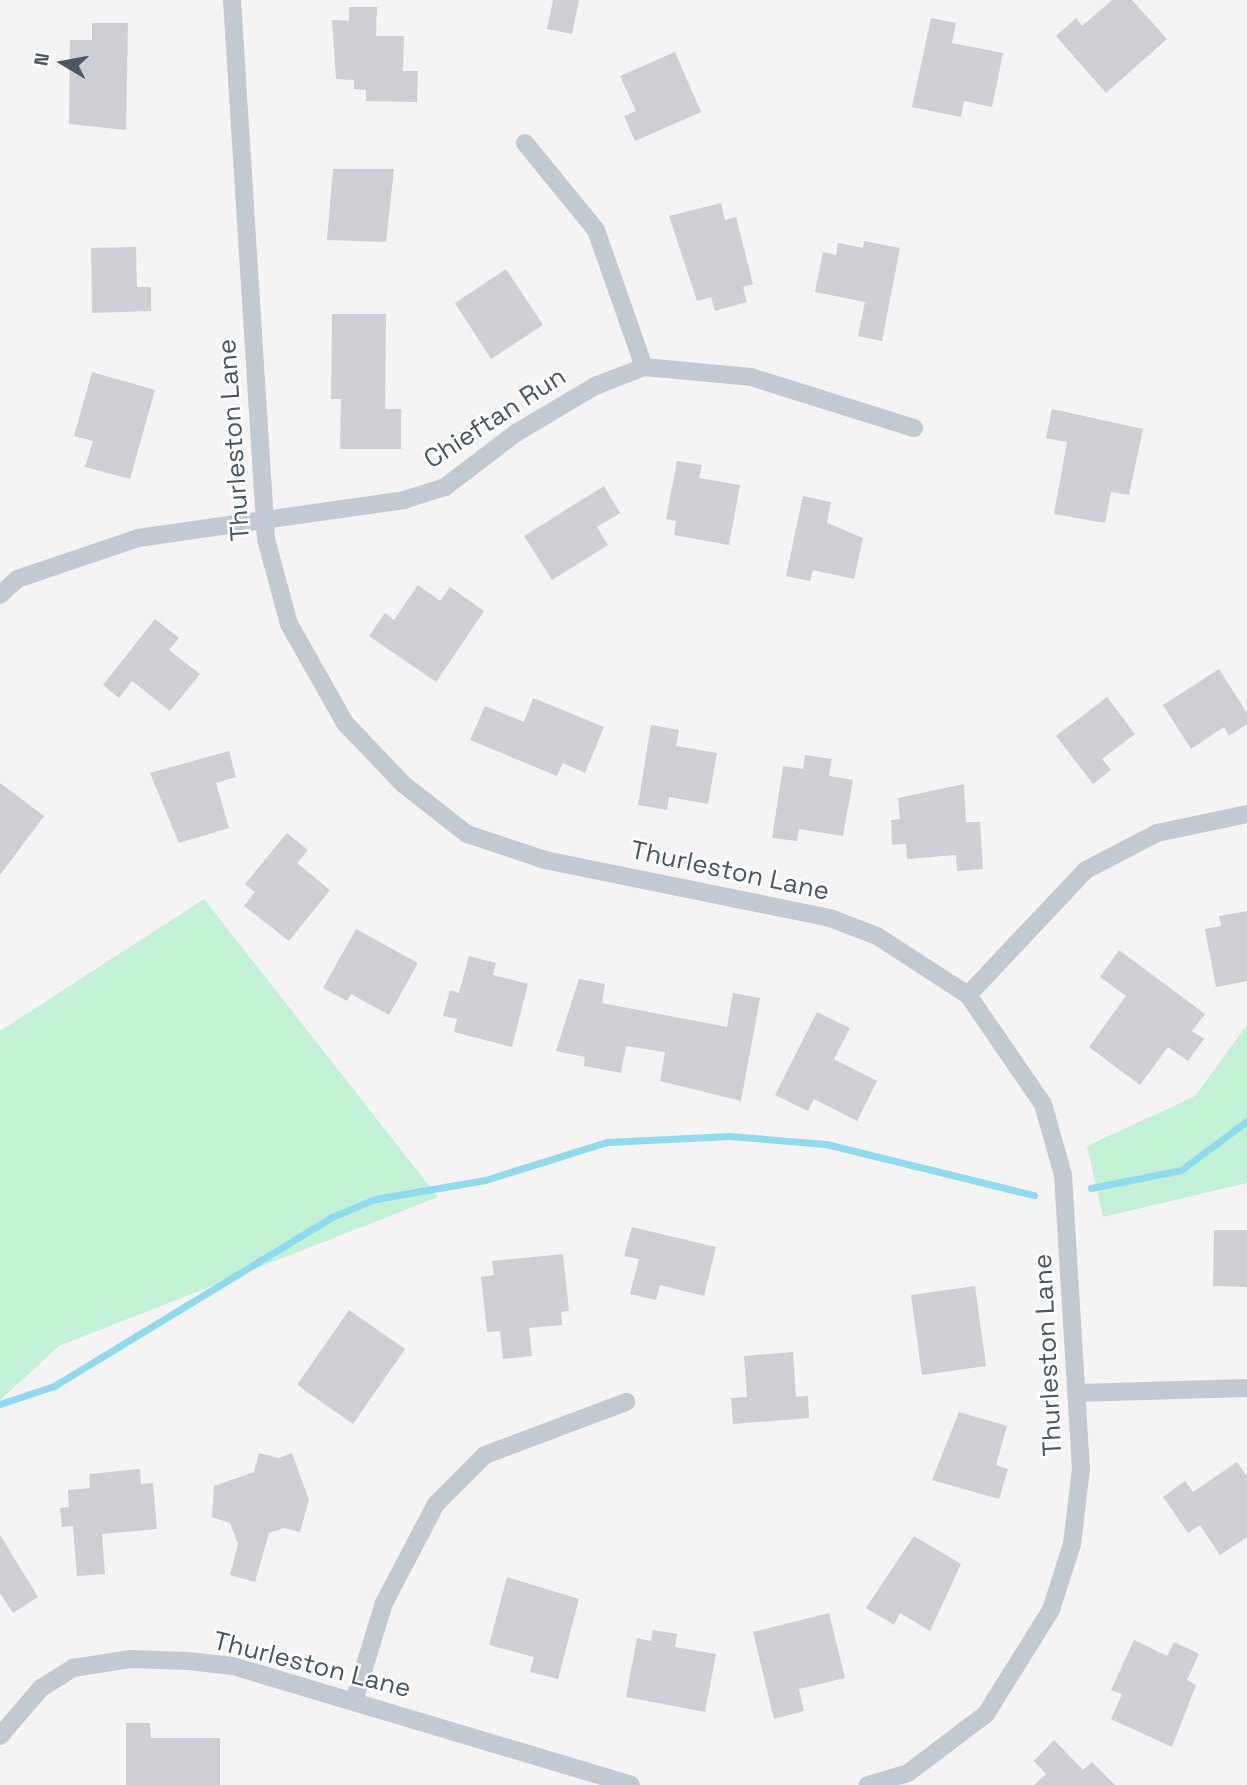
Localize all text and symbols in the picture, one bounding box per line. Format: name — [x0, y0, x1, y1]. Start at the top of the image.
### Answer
north arrow — [28, 28, 98, 98]
text: N — [28, 51, 55, 68]
street label: Thurleston Lane — [211, 338, 257, 542]
street label: Chieftan Run — [418, 361, 572, 475]
street label: Thurleston Lane — [628, 835, 832, 907]
street label: Thurleston Lane — [1027, 1253, 1069, 1457]
street label: Thurleston Lane — [210, 1625, 414, 1705]

